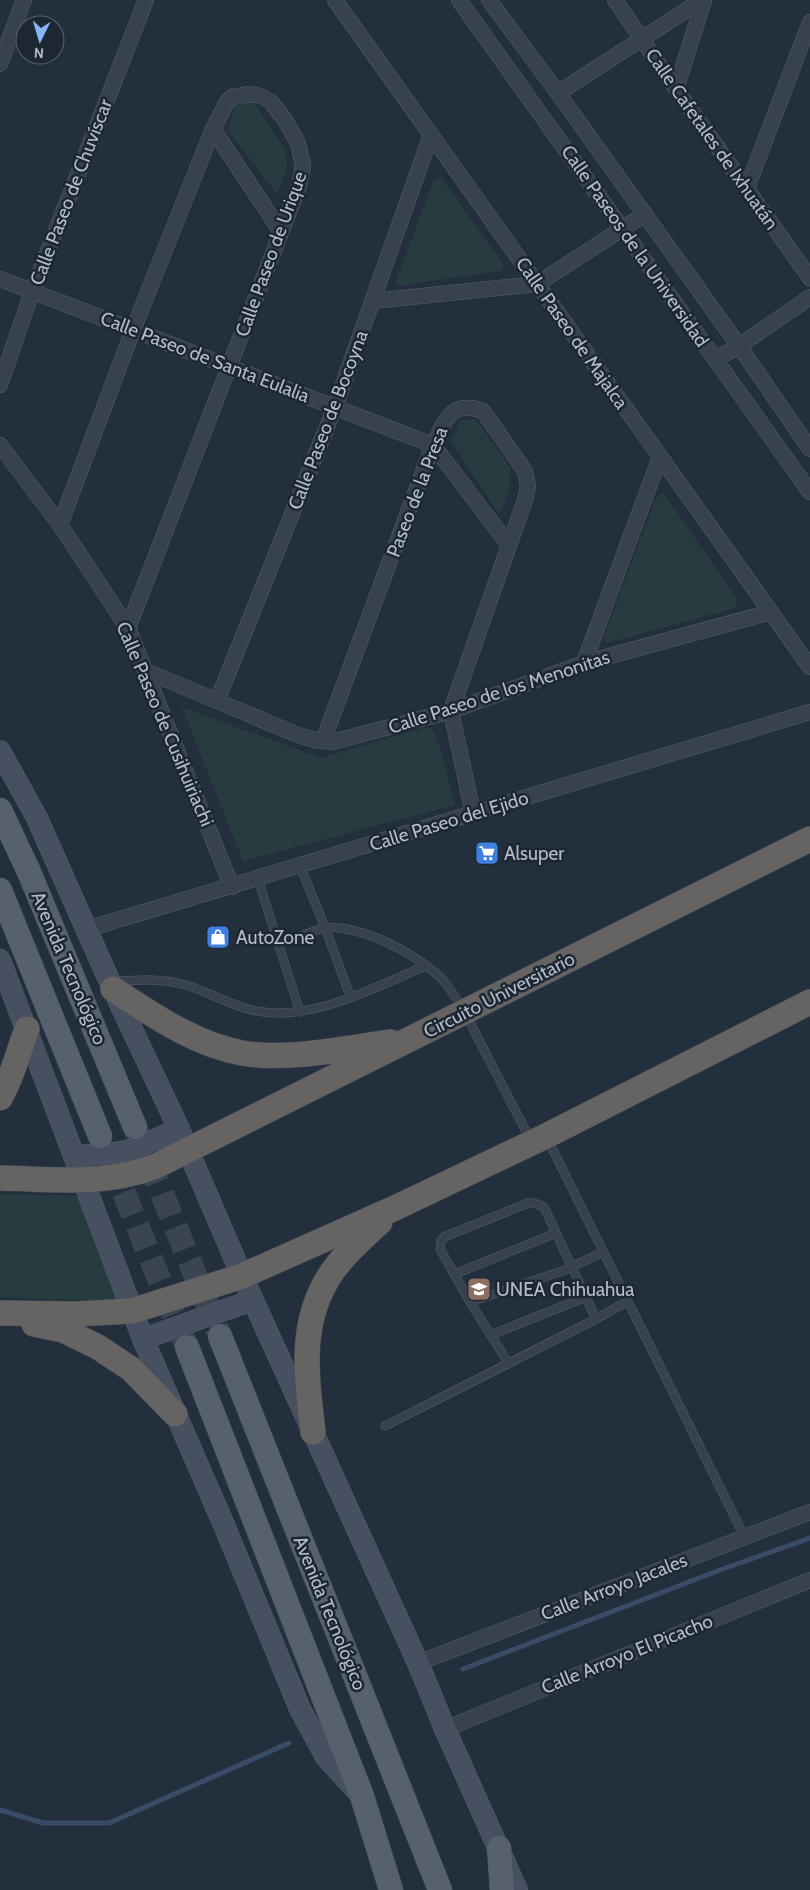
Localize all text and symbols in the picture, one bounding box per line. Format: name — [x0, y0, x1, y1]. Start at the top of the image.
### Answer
north arrow — [15, 15, 65, 65]
text: N — [33, 44, 45, 62]
street label: Calle Cafetales de Ixhuatán — [641, 44, 783, 234]
street label: Calle Paseo de Chuvíscar — [25, 96, 117, 288]
street label: Calle Paseos de la Universidad — [556, 141, 714, 351]
street label: Calle Paseo de Urique — [230, 168, 312, 340]
street label: Calle Paseo de Majalca — [511, 253, 633, 413]
street label: Calle Paseo de Santa Eulalia — [97, 306, 313, 408]
street label: Calle Paseo de Bocoyna — [283, 327, 373, 513]
street label: Paseo de la Presa — [382, 424, 452, 560]
street label: Calle Paseo de Cusihuiriachi — [111, 618, 219, 830]
street label: Calle Paseo de los Menonitas — [385, 645, 613, 739]
street label: Calle Paseo del Ejido — [367, 786, 531, 856]
supermarket icon: Alsuper — [474, 840, 500, 866]
place label: Alsuper — [504, 842, 564, 865]
street label: Avenida Tecnológico — [26, 888, 112, 1048]
shop icon: AutoZone — [205, 924, 231, 950]
place label: AutoZone — [236, 926, 315, 949]
street label: Circuito Universitario — [420, 947, 578, 1043]
school or university icon: UNEA Chihuahua — [466, 1276, 492, 1302]
place label: UNEA Chihuahua — [496, 1278, 634, 1301]
street label: Avenida Tecnológico — [289, 1533, 371, 1693]
street label: Calle Arroyo Jacales — [538, 1548, 691, 1626]
street label: Calle Arroyo El Picacho — [538, 1609, 716, 1699]

